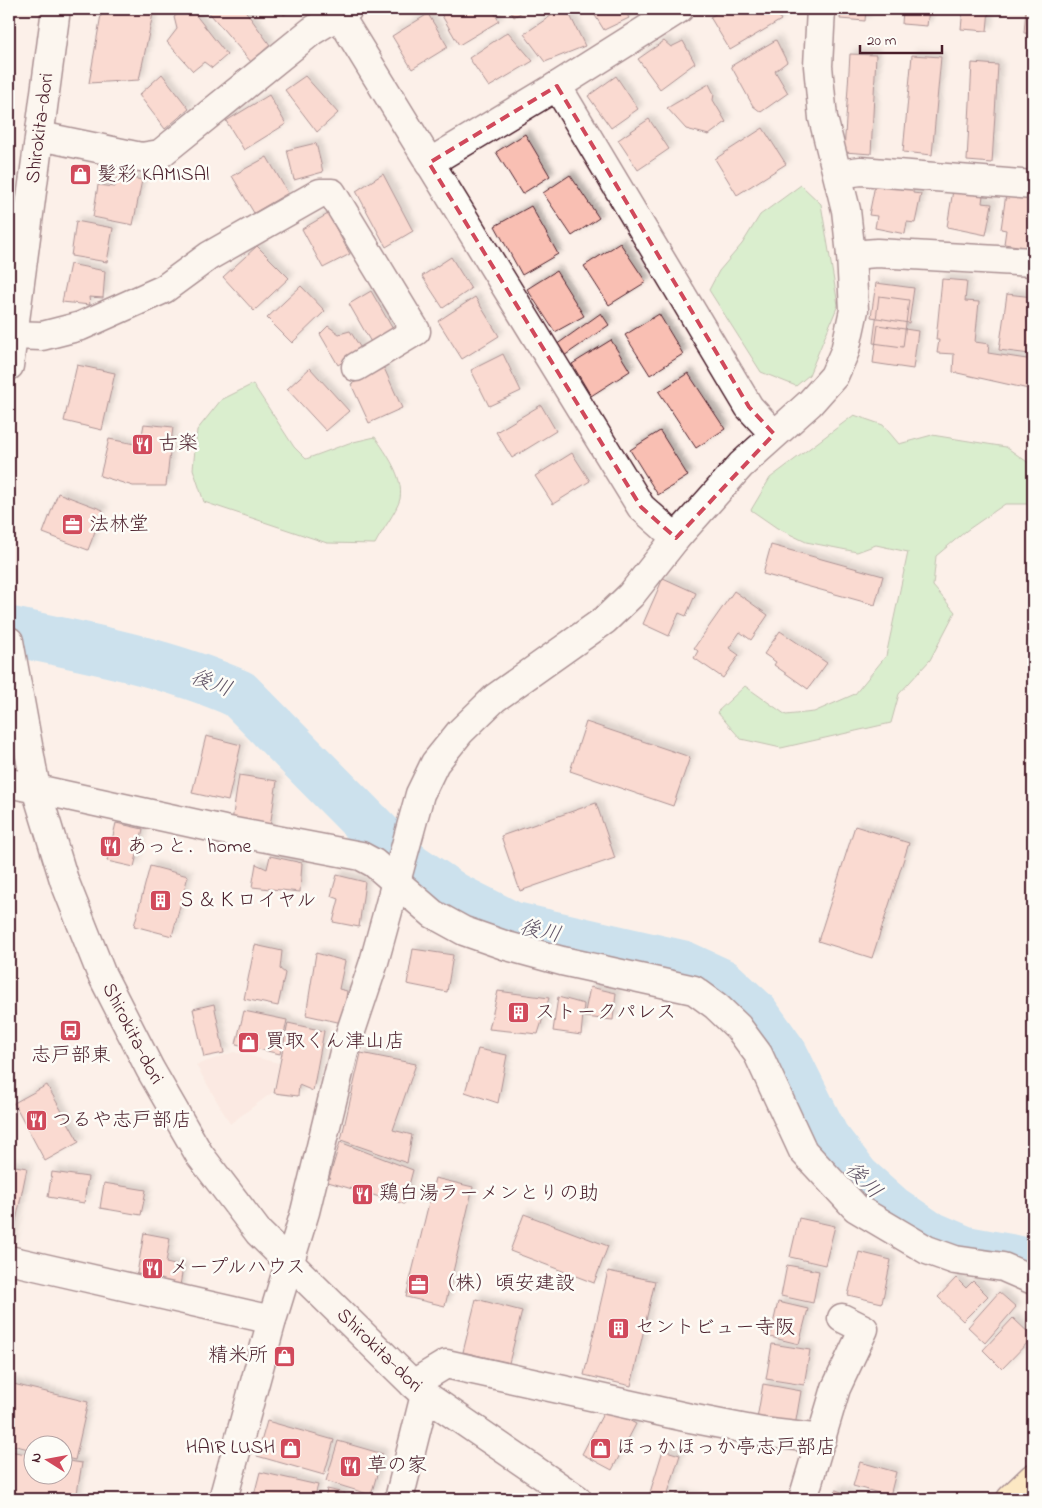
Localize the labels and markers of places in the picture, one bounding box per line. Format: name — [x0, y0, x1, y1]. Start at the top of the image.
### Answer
place label: 髪彩 KAMISAl — [97, 161, 209, 190]
shop icon: 髪彩 KAMISAl — [69, 163, 93, 187]
place label: 古楽 — [158, 430, 198, 459]
restaurant icon: 古楽 — [130, 432, 154, 456]
place label: 法林堂 — [89, 511, 149, 540]
office icon: 法林堂 — [61, 513, 85, 537]
place label: あっと．home — [127, 833, 251, 862]
restaurant icon: あっと．home — [99, 835, 123, 859]
place label: Ｓ＆Ｋロイヤル — [177, 887, 317, 916]
building icon: Ｓ＆Ｋロイヤル — [149, 889, 173, 913]
place label: ストークパレス — [535, 999, 676, 1028]
building icon: ストークパレス — [507, 1001, 531, 1025]
bus stop icon: 志戸部東 — [59, 1018, 83, 1042]
place label: 買取くん津山店 — [265, 1028, 405, 1057]
shop icon: 買取くん津山店 — [237, 1030, 261, 1054]
place label: 志戸部東 — [31, 1042, 111, 1071]
place label: つるや志戸部店 — [52, 1107, 192, 1136]
restaurant icon: つるや志戸部店 — [24, 1109, 48, 1133]
place label: 鶏白湯ラーメンとりの助 — [379, 1180, 599, 1209]
restaurant icon: 鶏白湯ラーメンとりの助 — [351, 1182, 375, 1206]
place label: メープルハウス — [169, 1254, 306, 1283]
restaurant icon: メープルハウス — [141, 1256, 165, 1280]
place label: （株）頃安建設 — [435, 1270, 575, 1299]
office icon: （株）頃安建設 — [407, 1272, 431, 1296]
place label: セントビュー寺阪 — [635, 1314, 795, 1343]
building icon: セントビュー寺阪 — [607, 1316, 631, 1340]
place label: 精米所 — [208, 1342, 268, 1371]
shop icon: 精米所 — [272, 1344, 296, 1368]
place label: HAIR LUSH — [186, 1434, 275, 1463]
place label: ほっかほっか亭志戸部店 — [616, 1434, 836, 1463]
shop icon: HAIR LUSH — [279, 1436, 303, 1460]
shop icon: ほっかほっか亭志戸部店 — [588, 1436, 612, 1460]
place label: 草の家 — [367, 1452, 427, 1481]
restaurant icon: 草の家 — [339, 1454, 363, 1478]

